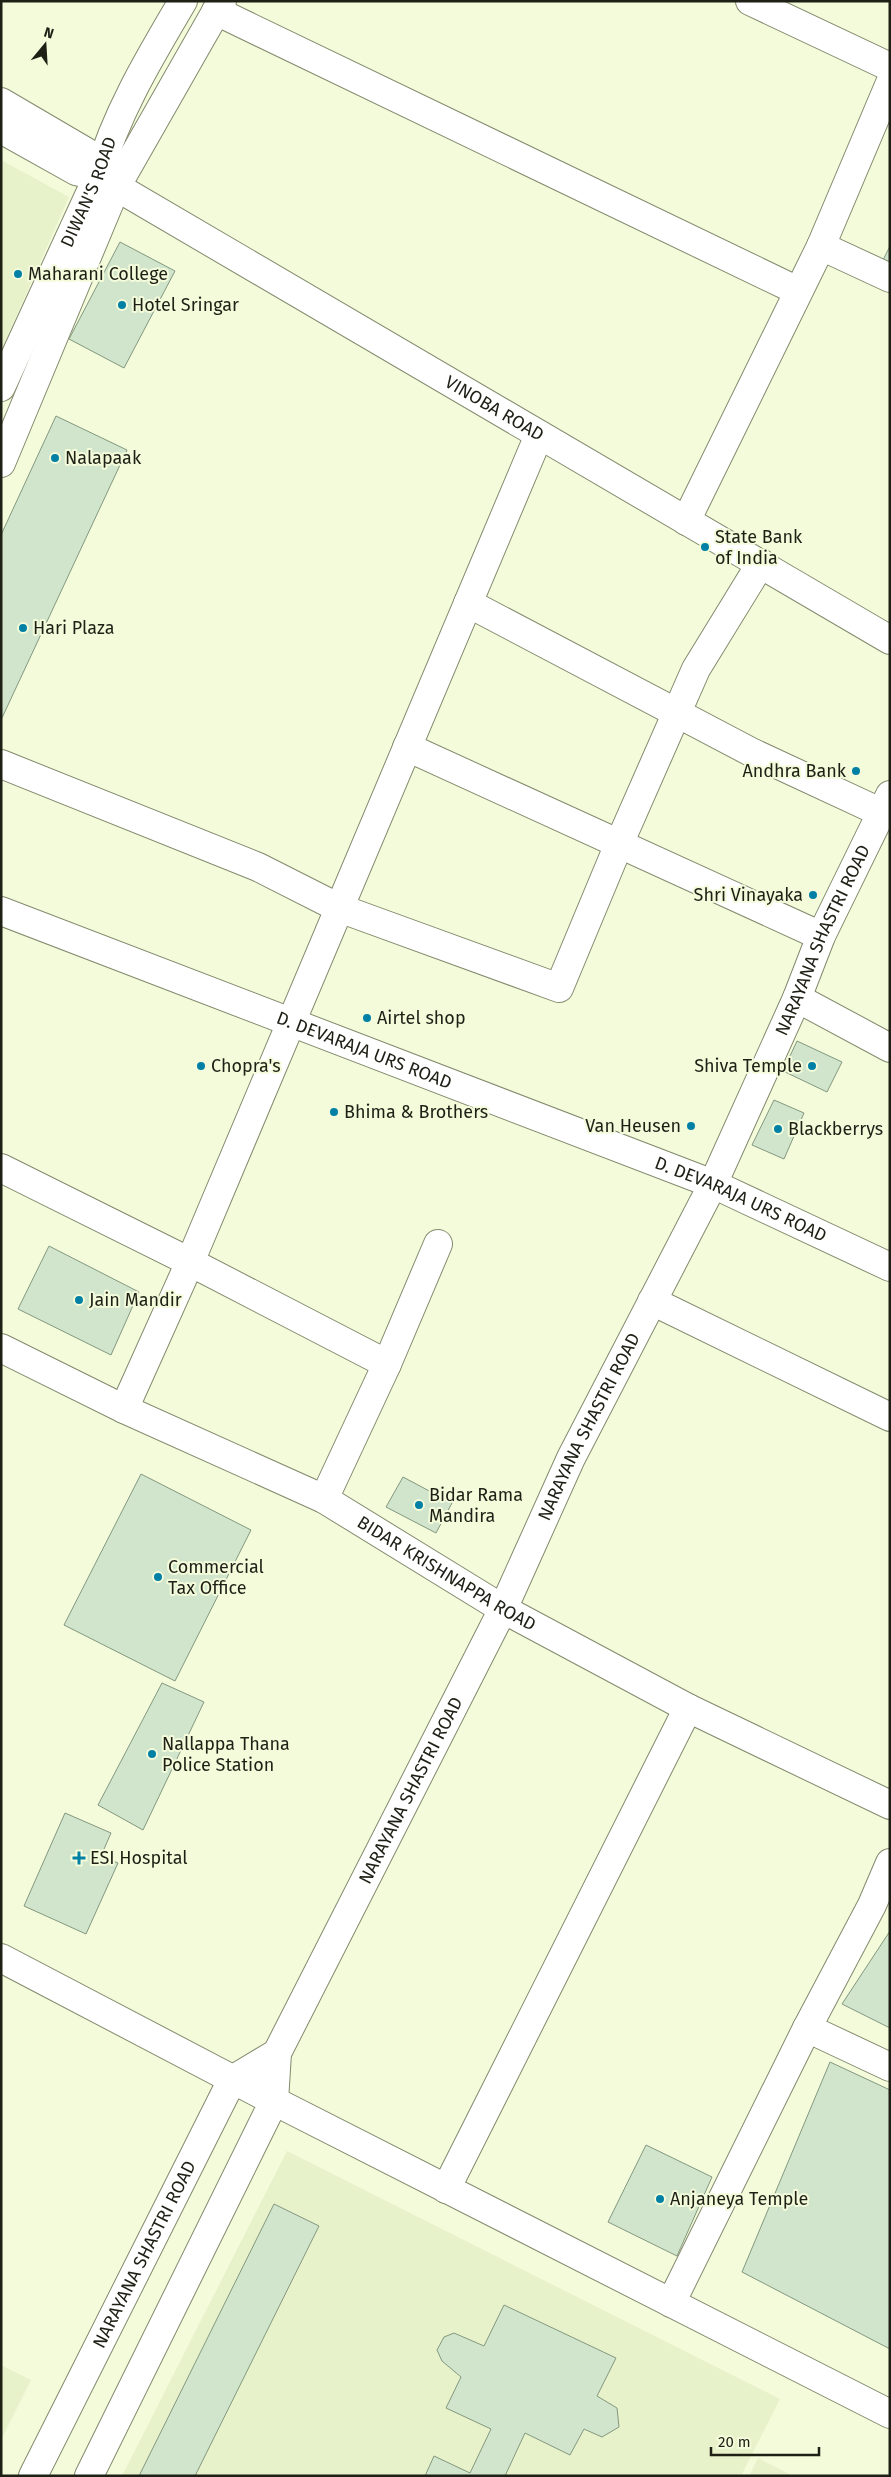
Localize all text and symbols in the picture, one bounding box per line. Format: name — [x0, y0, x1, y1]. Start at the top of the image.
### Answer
north arrow — [20, 20, 70, 70]
text: N — [42, 24, 56, 43]
street label: DIWAN'S ROAD — [56, 134, 121, 251]
place label: Maharani College — [28, 263, 168, 285]
marker: Maharani College — [12, 268, 24, 280]
place label: Hotel Sringar — [132, 294, 239, 316]
marker: Hotel Sringar — [116, 299, 128, 311]
street label: VINOBA ROAD — [441, 371, 548, 446]
place label: Nalapaak — [65, 447, 142, 469]
marker: Nalapaak — [49, 452, 61, 464]
place label: State Bank of India — [715, 526, 803, 569]
marker: State Bank of India — [699, 541, 711, 553]
place label: Hari Plaza — [33, 617, 114, 639]
marker: Hari Plaza — [17, 622, 29, 634]
place label: Andhra Bank — [742, 760, 847, 782]
marker: Andhra Bank — [850, 765, 862, 777]
street label: NARAYANA SHASTRI ROAD — [770, 841, 875, 1039]
place label: Shri Vinayaka — [694, 884, 803, 906]
marker: Shri Vinayaka — [807, 889, 819, 901]
street label: D. DEVARAJA URS ROAD — [274, 1007, 455, 1094]
place label: Airtel shop — [377, 1007, 466, 1029]
marker: Airtel shop — [361, 1012, 373, 1024]
place label: Chopra's — [211, 1055, 281, 1077]
place label: Shiva Temple — [694, 1055, 802, 1077]
marker: Chopra's — [195, 1060, 207, 1072]
marker: Shiva Temple — [806, 1060, 818, 1072]
place label: Bhima & Brothers — [344, 1101, 488, 1123]
marker: Bhima & Brothers — [328, 1106, 340, 1118]
place label: Van Heusen — [585, 1115, 681, 1137]
place label: Blackberrys — [788, 1118, 883, 1140]
marker: Van Heusen — [685, 1120, 697, 1132]
marker: Blackberrys — [772, 1123, 784, 1135]
street label: D. DEVARAJA URS ROAD — [652, 1152, 830, 1247]
place label: Jain Mandir — [89, 1289, 182, 1311]
marker: Jain Mandir — [73, 1294, 85, 1306]
street label: NARAYANA SHASTRI ROAD — [533, 1329, 645, 1524]
place label: Bidar Rama Mandira — [429, 1484, 523, 1527]
marker: Bidar Rama Mandira — [413, 1499, 425, 1511]
street label: BIDAR KRISHNAPPA ROAD — [353, 1511, 540, 1636]
place label: Commercial Tax Office — [168, 1556, 264, 1599]
marker: Commercial Tax Office — [152, 1571, 164, 1583]
street label: NARAYANA SHASTRI ROAD — [354, 1693, 467, 1887]
place label: Nallappa Thana Police Station — [162, 1733, 290, 1776]
marker: Nallappa Thana Police Station — [146, 1748, 158, 1760]
place label: ESI Hospital — [90, 1847, 188, 1869]
marker: ESI Hospital — [72, 1851, 86, 1865]
street label: NARAYANA SHASTRI ROAD — [88, 2157, 201, 2352]
place label: Anjaneya Temple — [670, 2188, 808, 2210]
marker: Anjaneya Temple — [654, 2193, 666, 2205]
scale bar — [711, 2424, 818, 2456]
text: 20 m — [718, 2433, 751, 2451]

